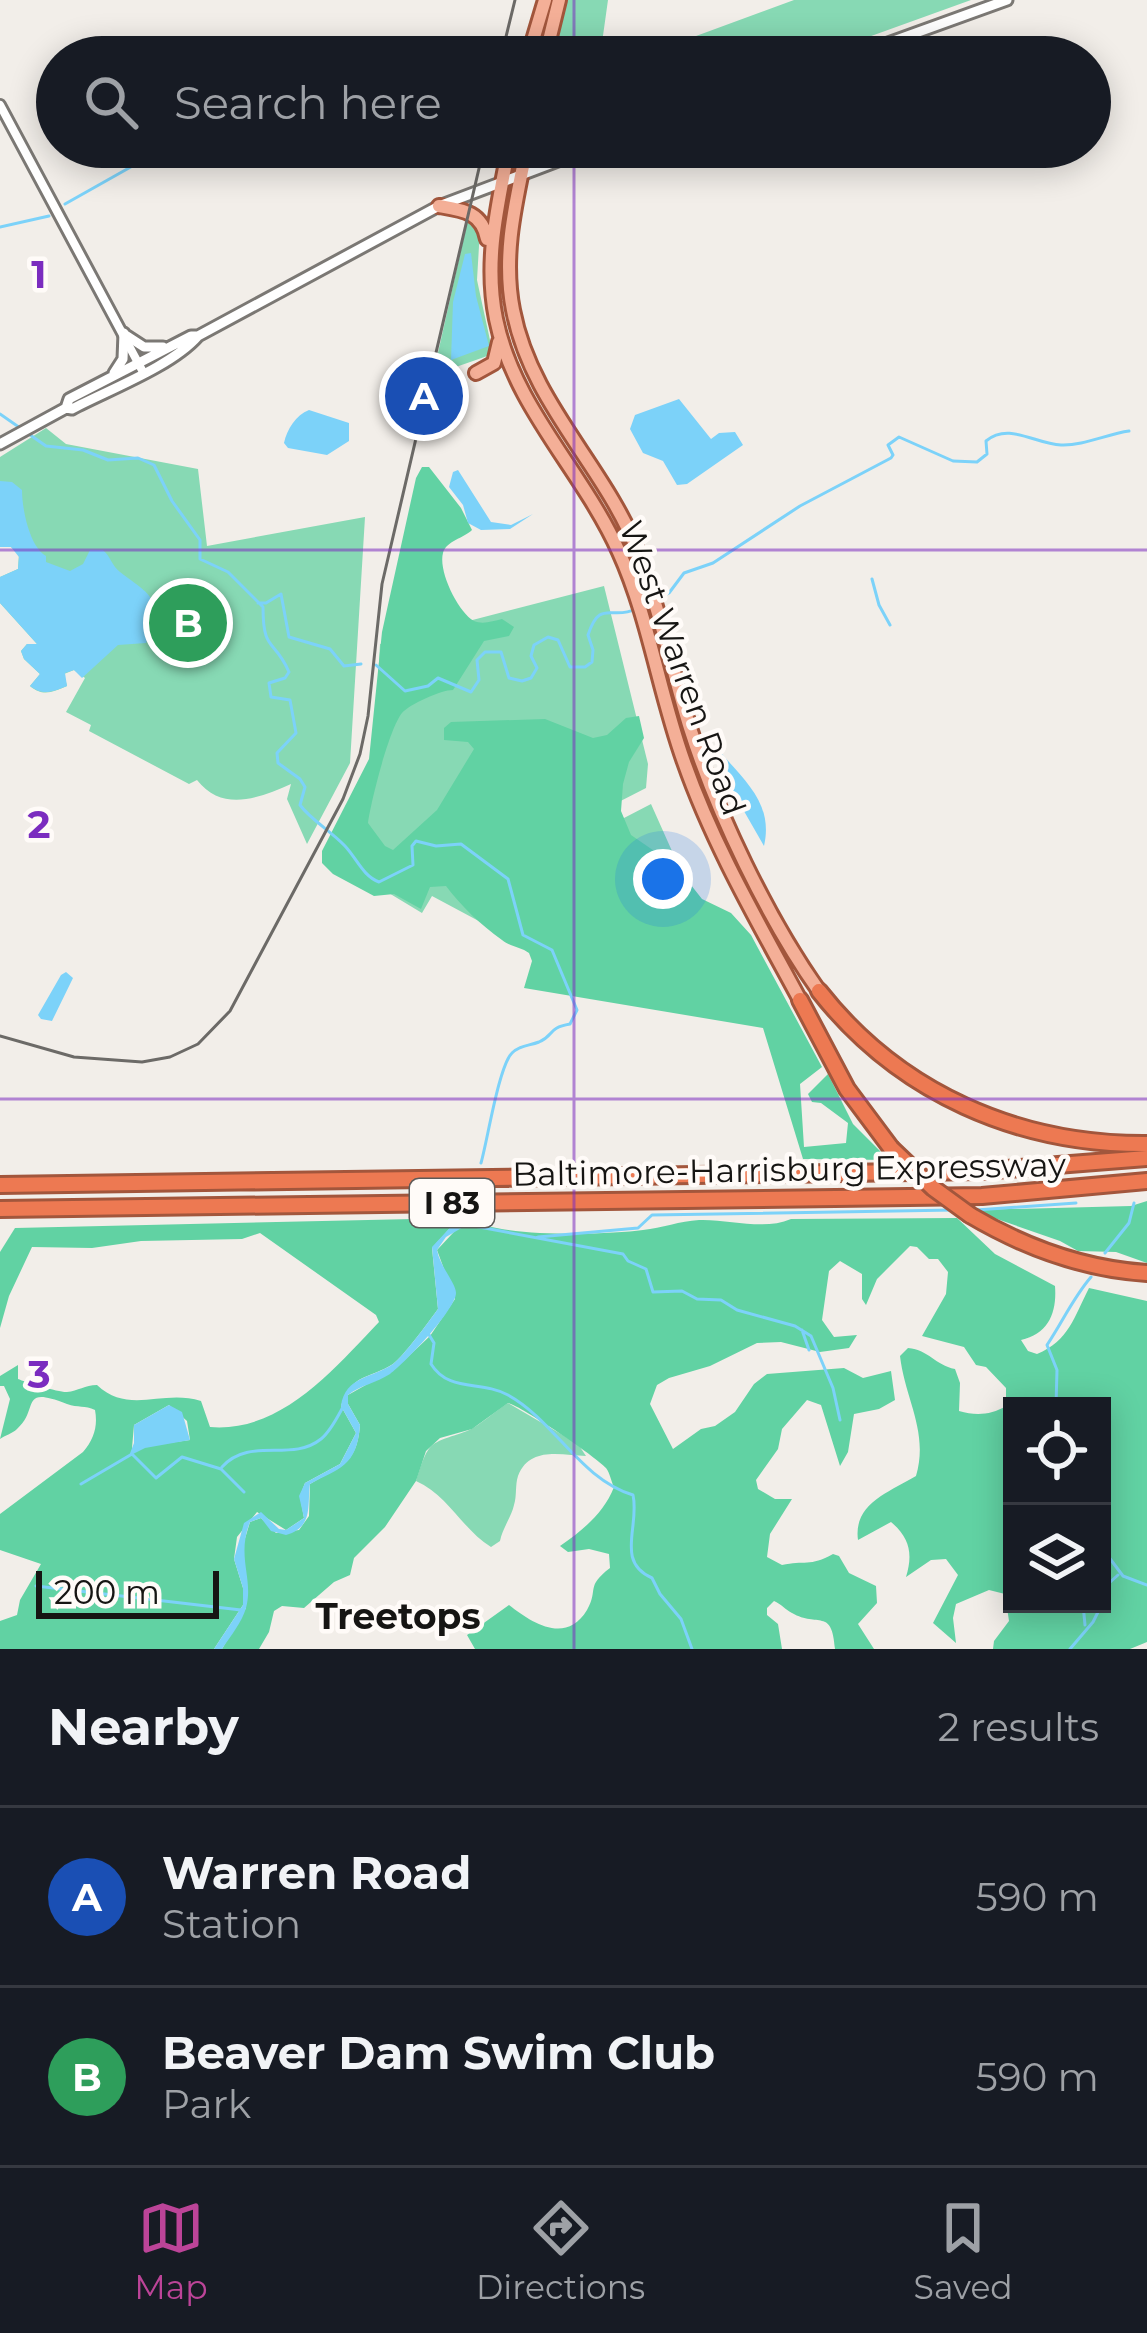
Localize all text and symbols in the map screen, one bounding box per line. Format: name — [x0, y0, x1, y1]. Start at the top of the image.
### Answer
search box — [36, 36, 1111, 168]
icon: search — [78, 69, 144, 135]
text: Search here — [174, 75, 442, 130]
text: 1 — [31, 250, 47, 298]
pin: A — [385, 351, 463, 441]
street label: West Warren Road — [611, 515, 755, 821]
pin: B — [149, 578, 227, 668]
text: 2 — [27, 800, 51, 848]
your location — [633, 849, 693, 909]
street label: Baltimore-Harrisburg Expressway — [512, 1144, 1066, 1194]
road number: I 83 — [410, 1179, 494, 1227]
text: 3 — [26, 1350, 51, 1398]
map controls — [1003, 1397, 1111, 1613]
button: locate — [1003, 1397, 1111, 1505]
button: layers — [1003, 1505, 1111, 1613]
scale bar — [36, 1565, 219, 1618]
text: 200 m — [54, 1572, 160, 1612]
district label: Treetops — [315, 1594, 481, 1638]
text: Nearby — [48, 1696, 239, 1758]
text: 2 results — [938, 1703, 1099, 1751]
text: Warren Road — [162, 1845, 471, 1900]
text: A — [72, 1873, 102, 1921]
text: 590 m — [976, 1873, 1099, 1921]
text: Station — [162, 1900, 301, 1948]
text: Beaver Dam Swim Club — [162, 2025, 715, 2080]
text: B — [72, 2053, 102, 2101]
text: 590 m — [976, 2053, 1099, 2101]
text: Park — [162, 2080, 251, 2128]
tab: Map — [134, 2195, 208, 2307]
tab: Directions — [476, 2195, 645, 2307]
tab: Saved — [914, 2195, 1013, 2307]

